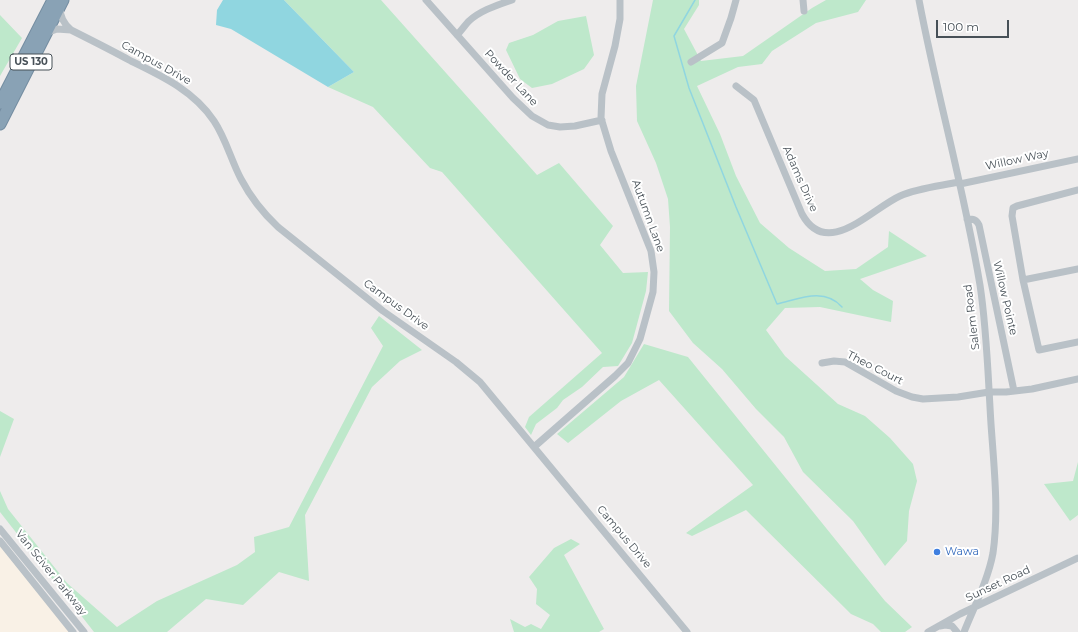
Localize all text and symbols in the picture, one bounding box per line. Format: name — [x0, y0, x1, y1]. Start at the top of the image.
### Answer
scale bar — [938, 12, 1011, 38]
text: 100 m — [943, 19, 979, 34]
street label: Campus Drive — [119, 38, 193, 88]
street label: Powder Lane — [481, 47, 541, 109]
road number: US 130 — [10, 54, 52, 70]
street label: Adams Drive — [780, 144, 820, 214]
street label: Willow Way — [984, 147, 1050, 173]
street label: Autumn Lane — [629, 178, 667, 254]
street label: Willow Pointe — [990, 259, 1020, 337]
street label: Campus Drive — [361, 277, 431, 333]
street label: Salem Road — [961, 283, 983, 351]
street label: Theo Court — [845, 348, 905, 388]
street label: Campus Drive — [594, 503, 654, 571]
street label: Van Sciver Parkway — [13, 528, 89, 618]
place label: Wawa — [945, 545, 979, 559]
marker: Wawa — [932, 547, 942, 557]
street label: Sunset Road — [964, 563, 1032, 605]

